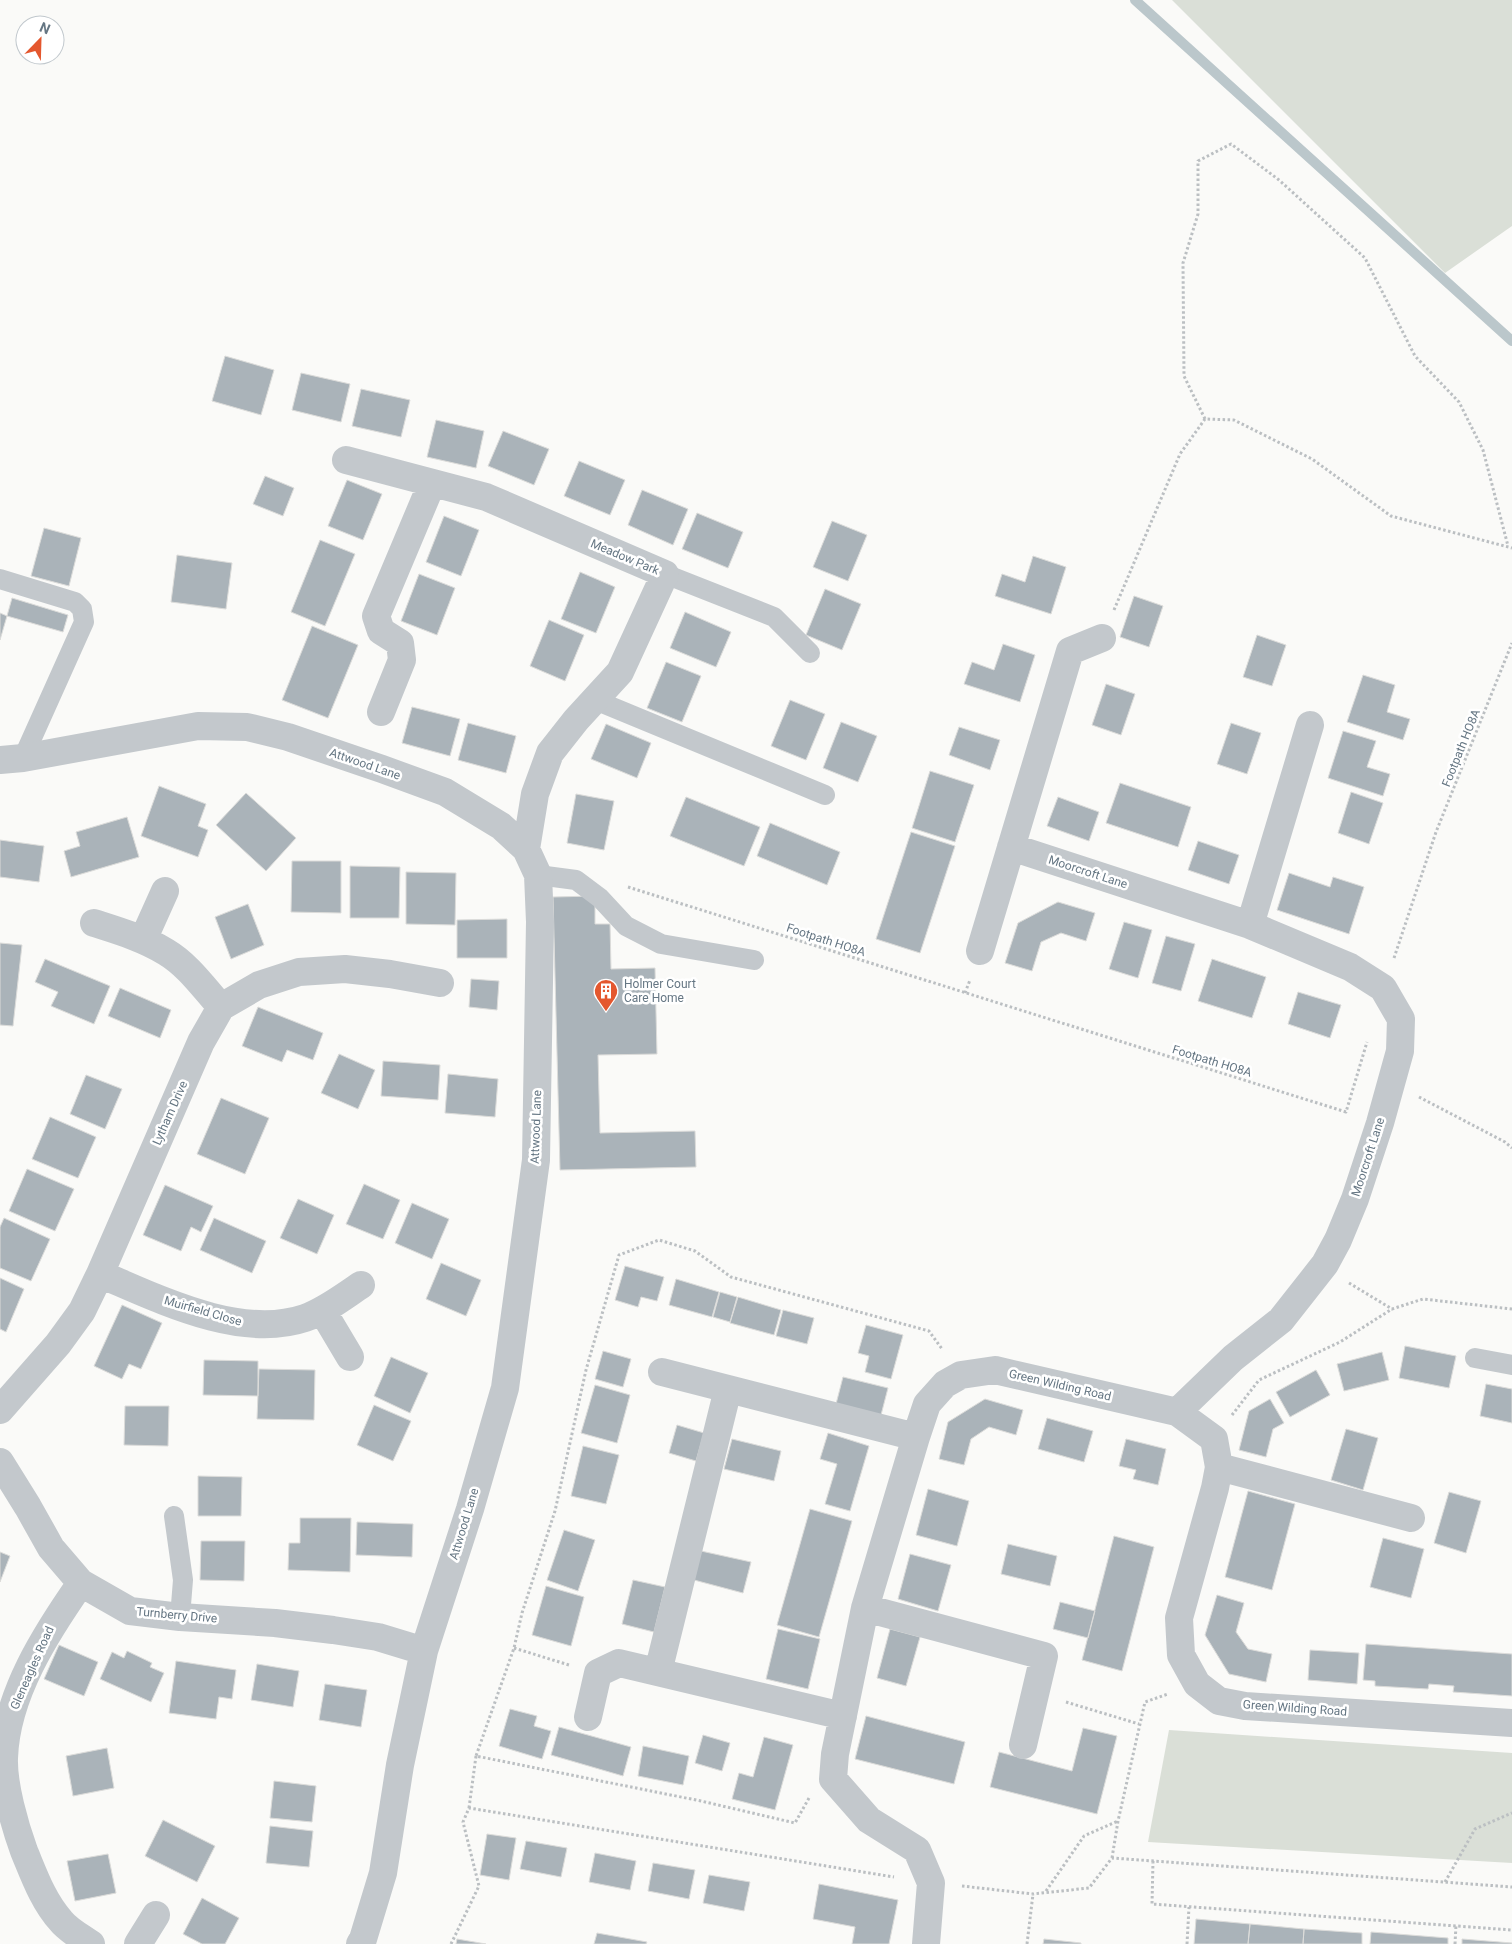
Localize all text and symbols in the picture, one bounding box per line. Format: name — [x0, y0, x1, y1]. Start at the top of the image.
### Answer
north arrow — [15, 15, 65, 65]
text: N — [37, 19, 53, 37]
street label: Meadow Park — [589, 536, 662, 578]
street label: Footpath HO8A — [1439, 707, 1483, 789]
street label: Attwood Lane — [328, 745, 402, 783]
street label: Moorcroft Lane — [1047, 853, 1129, 891]
street label: Footpath HO8A — [785, 921, 867, 959]
place label: Holmer Court Care Home — [624, 977, 696, 1005]
building icon: Holmer Court Care Home — [593, 978, 619, 1012]
street label: Footpath HO8A — [1171, 1042, 1254, 1080]
street label: Lytham Drive — [150, 1079, 190, 1147]
street label: Attwood Lane — [528, 1090, 544, 1164]
street label: Moorcroft Lane — [1349, 1116, 1387, 1198]
street label: Muirfield Close — [163, 1293, 243, 1329]
street label: Green Wilding Road — [1008, 1366, 1112, 1404]
street label: Attwood Lane — [446, 1487, 482, 1561]
street label: Turnberry Drive — [136, 1605, 218, 1625]
street label: Gleneagles Road — [7, 1624, 57, 1712]
street label: Green Wilding Road — [1242, 1697, 1348, 1719]

